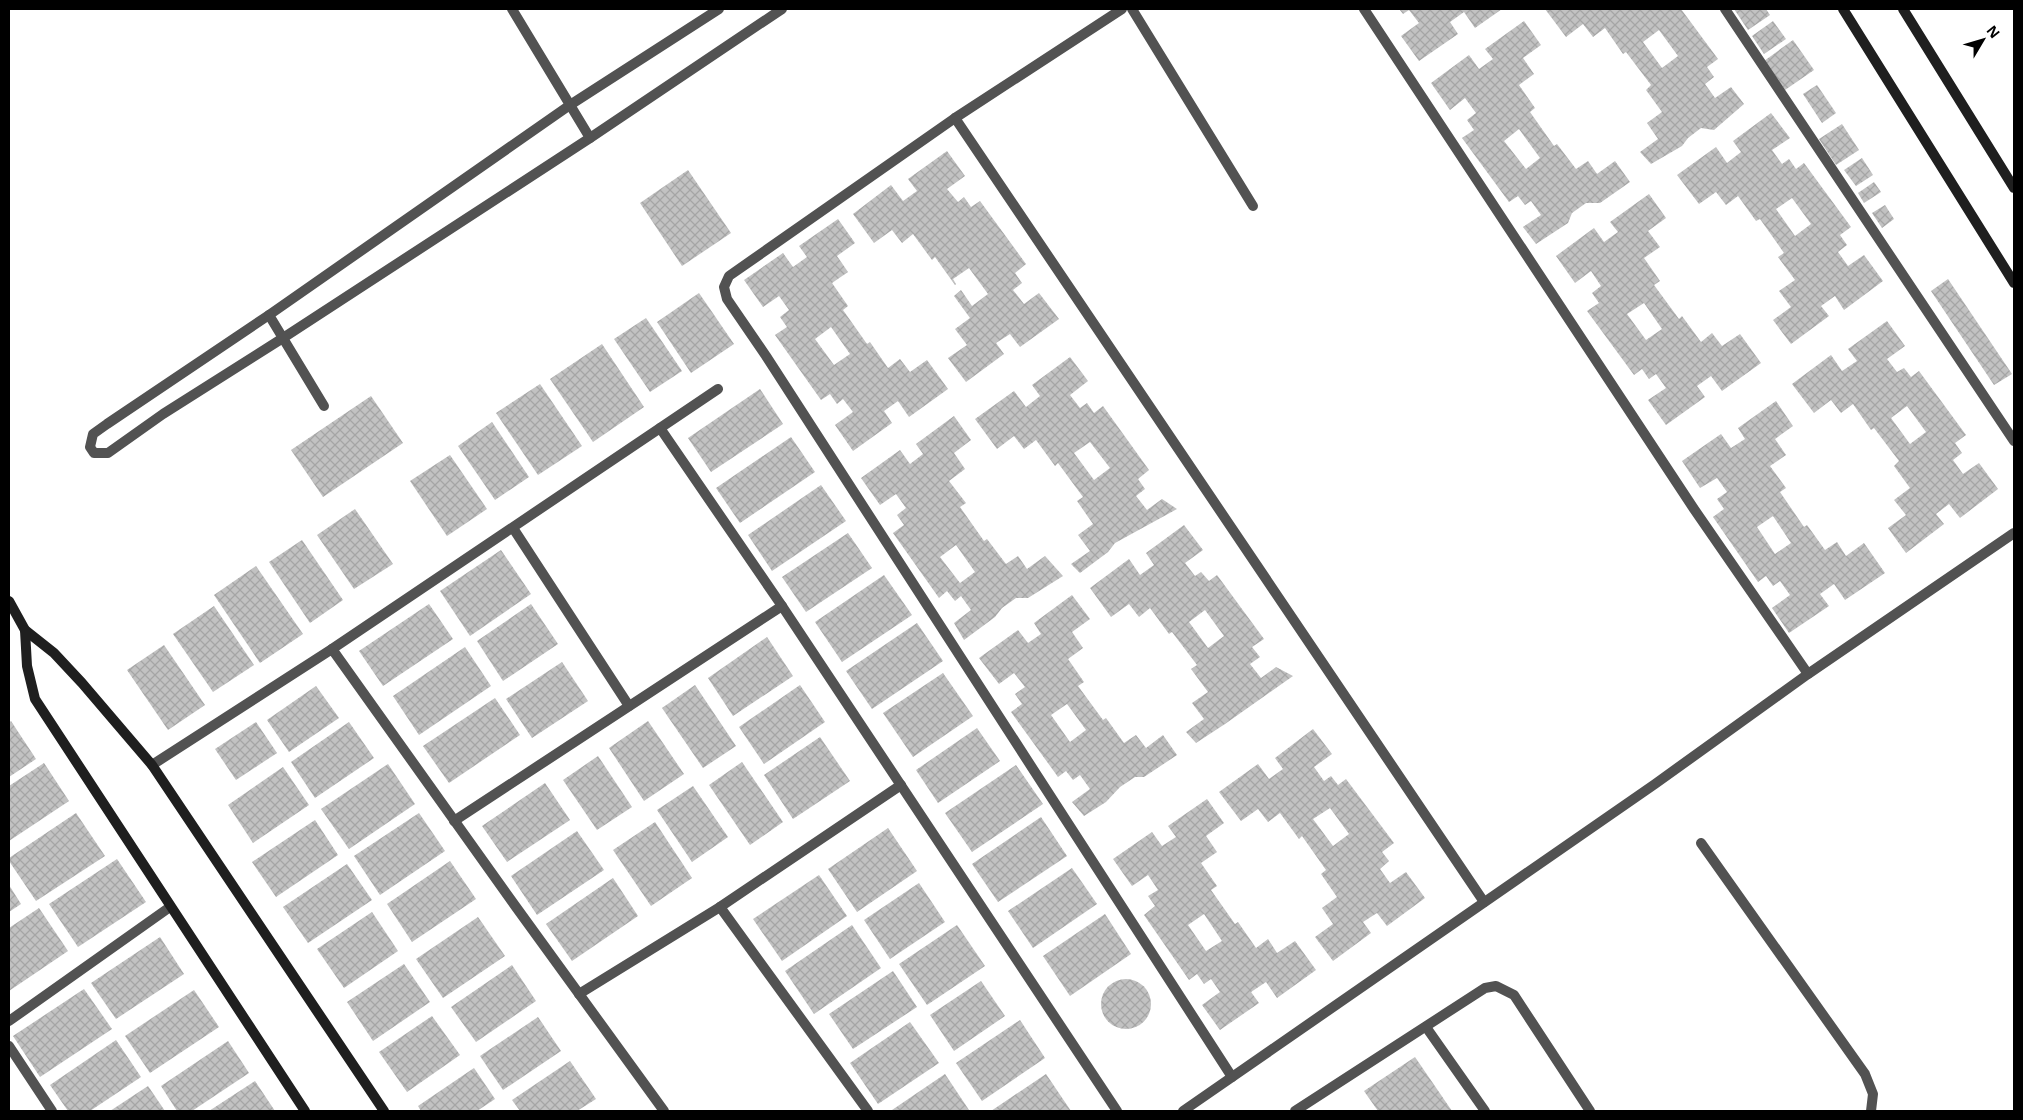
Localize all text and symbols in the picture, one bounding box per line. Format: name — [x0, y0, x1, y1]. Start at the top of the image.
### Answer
north arrow — [1958, 15, 2008, 65]
text: N — [1983, 21, 2005, 42]

